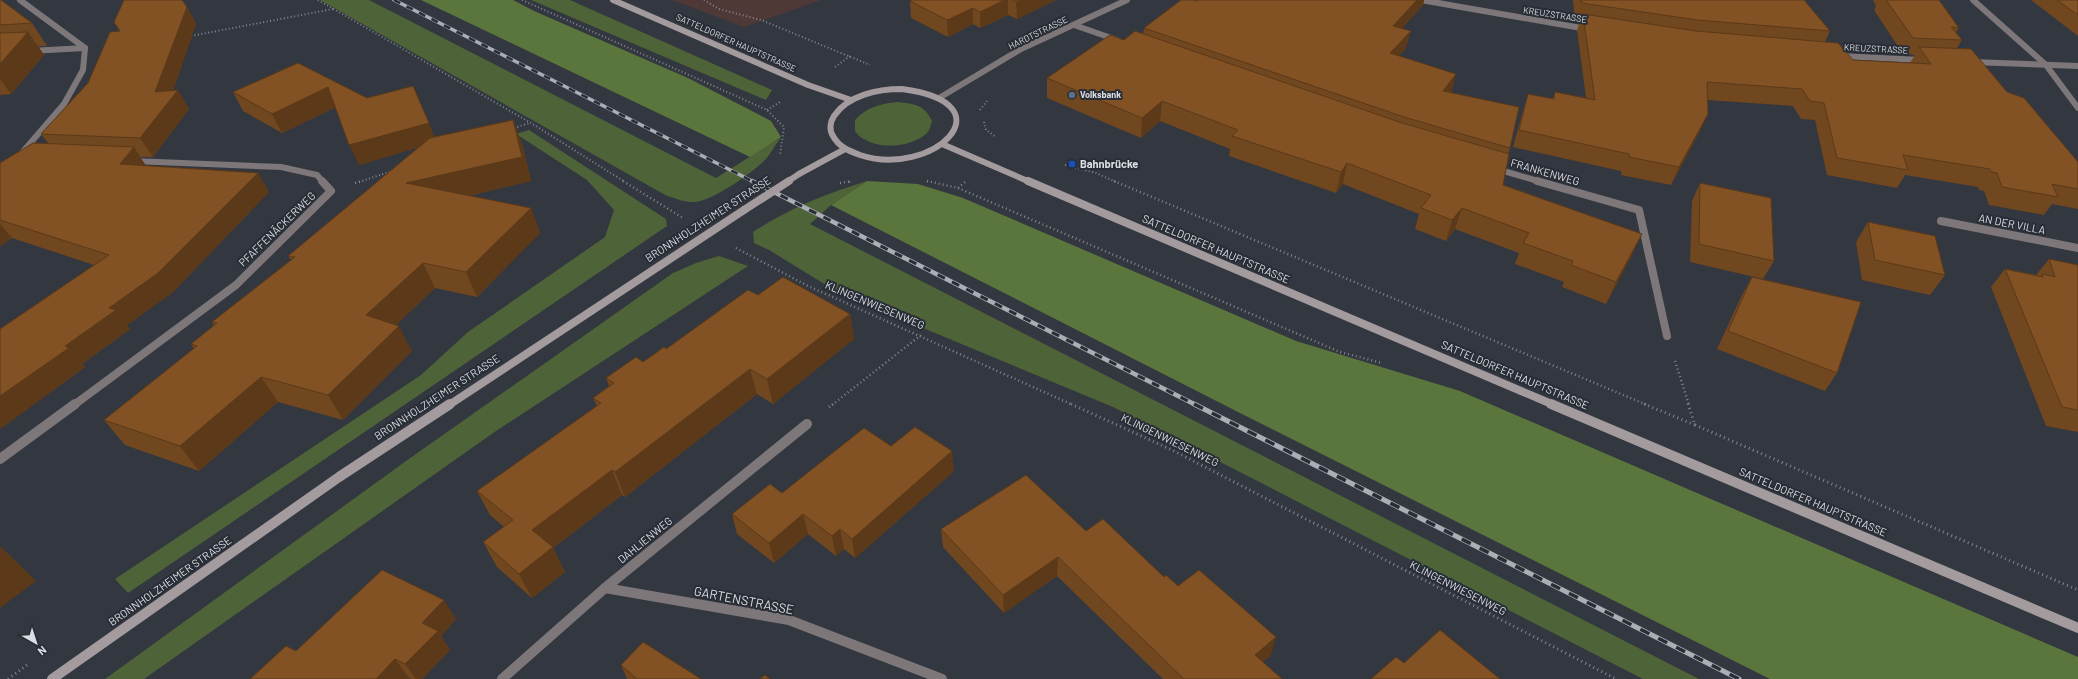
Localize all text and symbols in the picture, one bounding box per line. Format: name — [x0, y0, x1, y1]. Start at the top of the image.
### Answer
street label: KREUZSTRASSE — [1522, 4, 1588, 25]
street label: SATTELDORFER HAUPTSTRASSE — [674, 11, 798, 74]
street label: HARDTSTRASSE — [1006, 13, 1069, 52]
street label: KREUZSTRASSE — [1844, 41, 1908, 56]
place label: Volksbank — [1080, 89, 1121, 100]
marker: Volksbank — [1067, 90, 1077, 100]
street label: FRANKENWEG — [1509, 155, 1581, 188]
place label: Bahnbrücke — [1080, 157, 1138, 170]
marker: Bahnbrücke — [1067, 159, 1077, 169]
street label: BRONNHOLZHEIMER STRASSE — [643, 173, 773, 264]
street label: PFAFFENÄCKERWEG — [235, 188, 318, 269]
street label: SATTELDORFER HAUPTSTRASSE — [1140, 211, 1292, 286]
street label: AN DER VILLA — [1978, 211, 2047, 236]
street label: KLINGENWIESENWEG — [824, 278, 927, 331]
street label: SATTELDORFER HAUPTSTRASSE — [1439, 337, 1591, 412]
street label: BRONNHOLZHEIMER STRASSE — [372, 351, 502, 442]
street label: KLINGENWIESENWEG — [1119, 410, 1221, 469]
street label: SATTELDORFER HAUPTSTRASSE — [1737, 464, 1889, 539]
street label: DAHLIENWEG — [615, 514, 675, 566]
street label: BRONNHOLZHEIMER STRASSE — [106, 533, 234, 628]
street label: KLINGENWIESENWEG — [1408, 558, 1509, 618]
street label: GARTENSTRASSE — [693, 582, 795, 618]
north arrow — [16, 623, 56, 663]
text: N — [36, 644, 50, 659]

